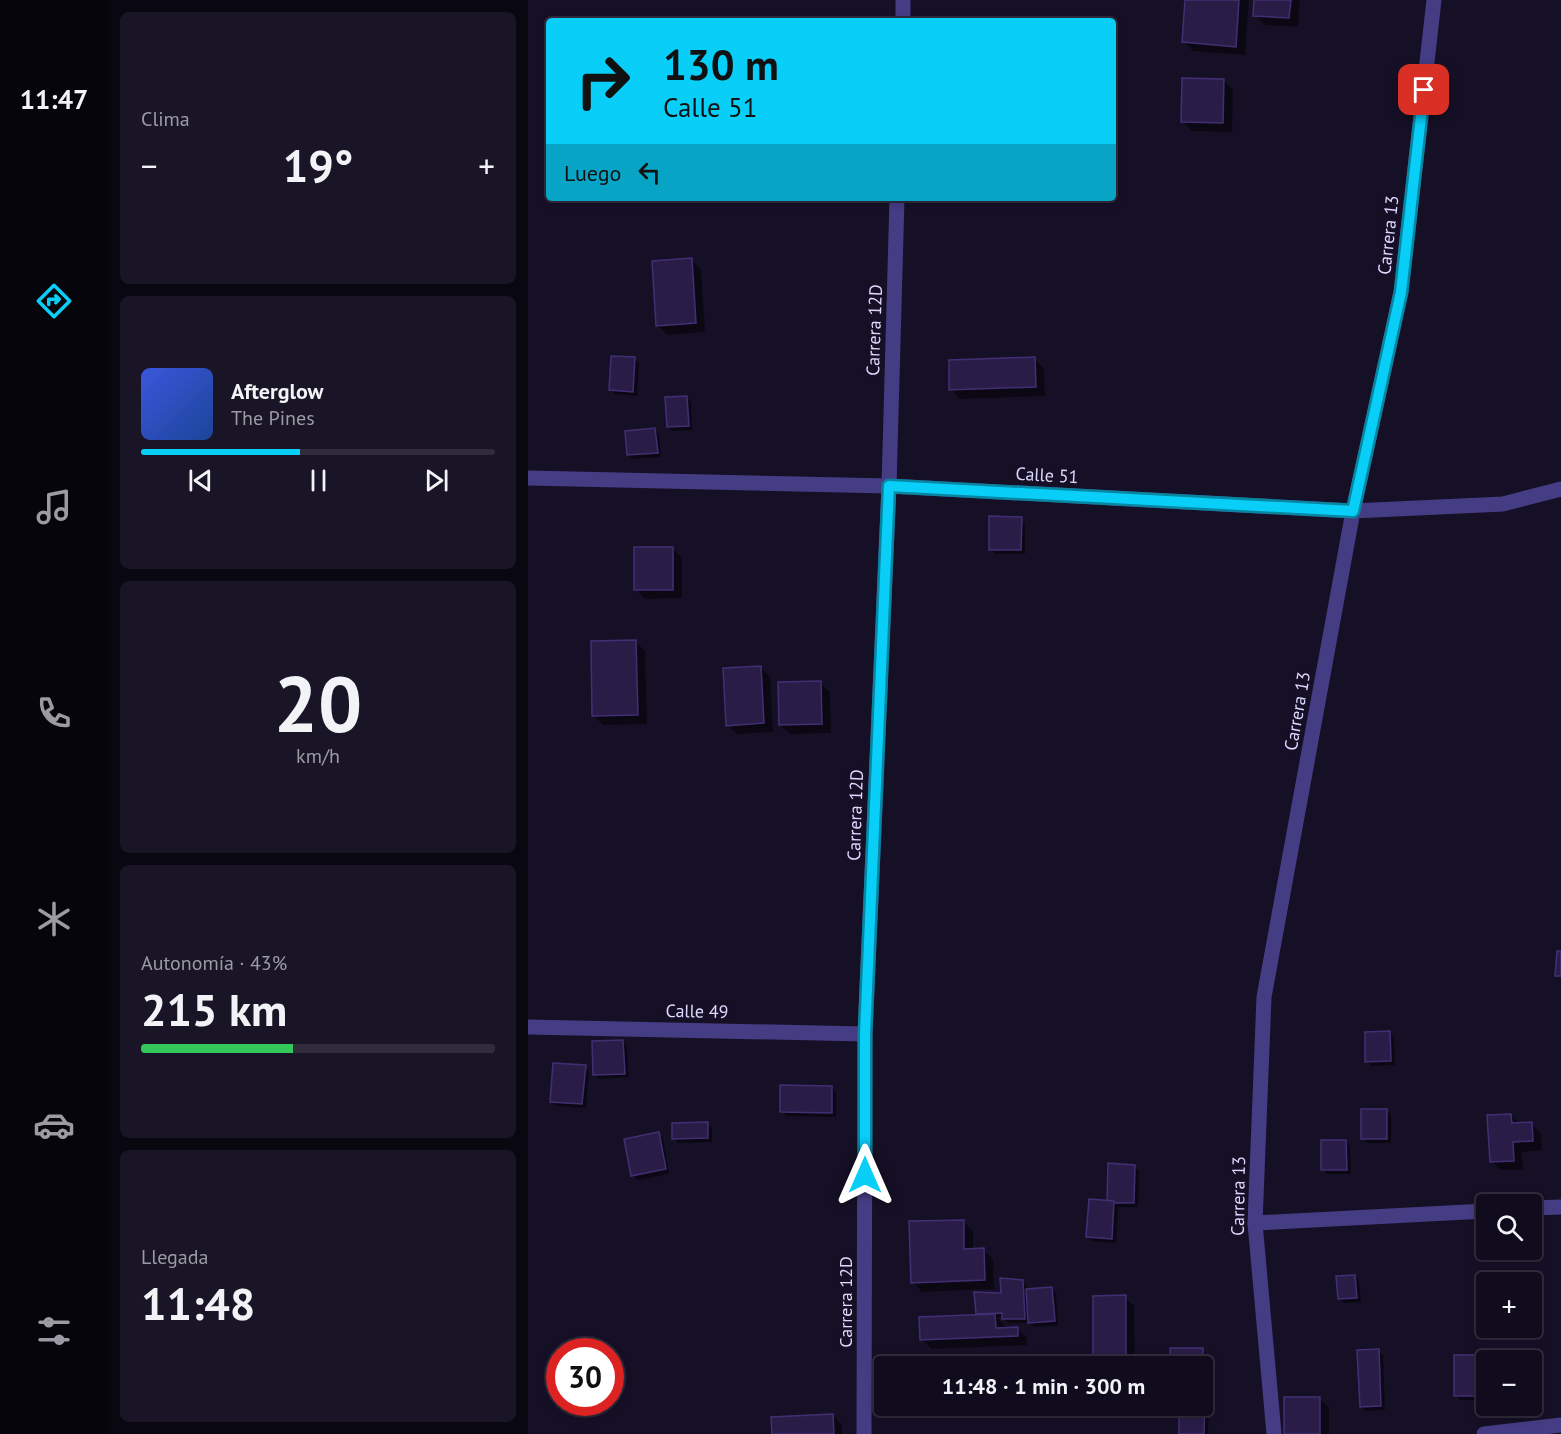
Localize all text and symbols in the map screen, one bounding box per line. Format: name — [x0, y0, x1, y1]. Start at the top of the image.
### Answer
text: 130 m — [663, 37, 779, 92]
icon: right — [564, 42, 642, 120]
pin — [1398, 64, 1449, 115]
icon: arrive — [1407, 73, 1440, 106]
text: 11:47 — [20, 82, 88, 116]
text: Calle 51 — [663, 90, 757, 124]
text: Clima — [141, 106, 190, 132]
text: 19° — [283, 136, 353, 194]
text: − — [141, 144, 158, 187]
text: + — [478, 144, 495, 187]
icon: left — [633, 156, 666, 189]
text: Luego — [564, 159, 621, 187]
street label: Carrera 13 — [1372, 194, 1404, 276]
icon: directions — [33, 280, 75, 322]
street label: Carrera 12D — [861, 284, 887, 376]
text: Afterglow — [231, 377, 323, 405]
text: The Pines — [231, 405, 315, 431]
street label: Calle 51 — [1015, 462, 1079, 488]
icon: previous — [184, 464, 217, 497]
icon: pause — [302, 464, 335, 497]
icon: next — [420, 464, 453, 497]
icon: music — [33, 486, 75, 528]
text: 20 — [274, 653, 362, 754]
street label: Carrera 13 — [1279, 670, 1315, 752]
icon: phone — [33, 692, 75, 734]
text: km/h — [296, 743, 340, 769]
street label: Carrera 12D — [842, 769, 868, 861]
icon: climate — [33, 898, 75, 940]
text: Autonomía · 43% — [141, 950, 287, 976]
text: 215 km — [141, 980, 287, 1038]
street label: Calle 49 — [665, 999, 729, 1023]
icon: car — [33, 1104, 75, 1146]
position arrow — [833, 1143, 897, 1207]
street label: Carrera 13 — [1226, 1156, 1250, 1236]
map controls — [1476, 1194, 1542, 1416]
button: search — [1476, 1194, 1542, 1260]
text: Llegada — [141, 1244, 208, 1270]
street label: Carrera 12D — [834, 1256, 857, 1348]
button: + — [1476, 1272, 1542, 1338]
text: 11:48 — [141, 1274, 255, 1332]
icon: filters — [33, 1310, 75, 1352]
speed limit sign: 30 — [546, 1338, 624, 1416]
button: − — [1476, 1350, 1542, 1416]
text: 11:48 · 1 min · 300 m — [942, 1372, 1145, 1400]

